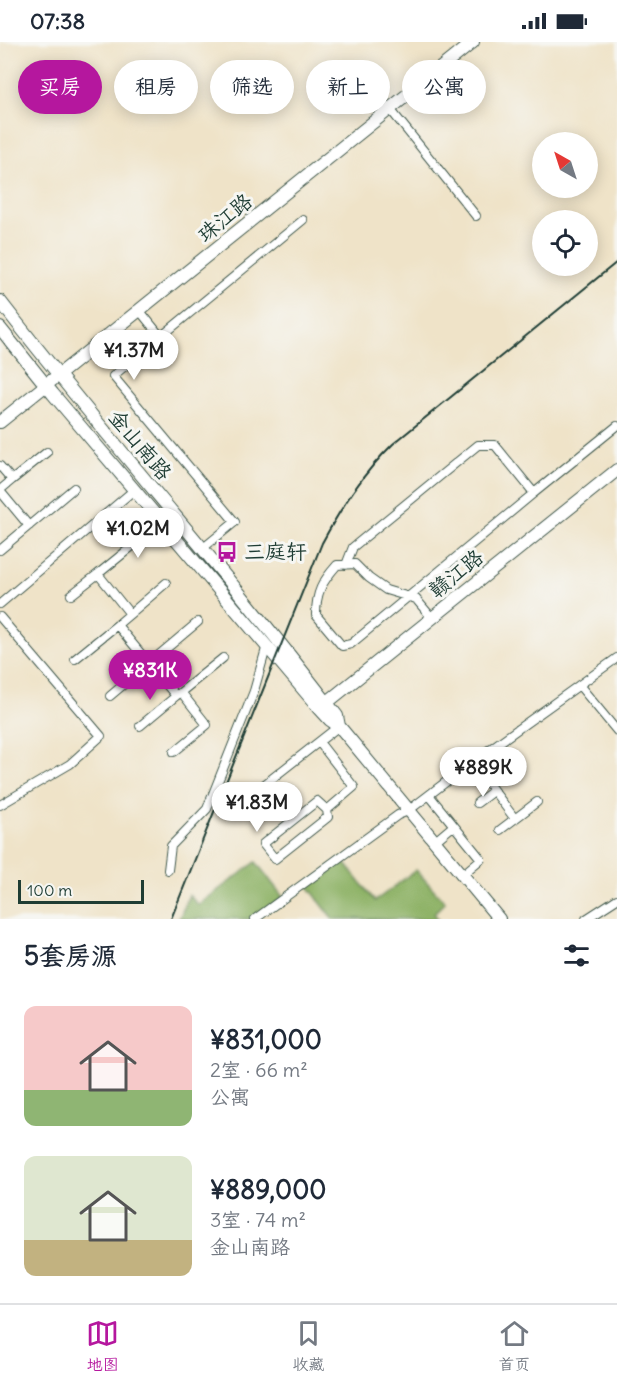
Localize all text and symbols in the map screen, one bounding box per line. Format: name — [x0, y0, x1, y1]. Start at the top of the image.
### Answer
text: 07:38 — [30, 7, 85, 35]
chip: 买房 — [18, 60, 102, 114]
chip: 租房 — [114, 60, 198, 114]
chip: 筛选 — [210, 60, 294, 114]
chip: 新上 — [306, 60, 390, 114]
chip: 公寓 — [402, 60, 486, 114]
north arrow — [532, 132, 598, 198]
map controls — [532, 132, 598, 276]
street label: 珠江路 — [192, 187, 258, 248]
button: locate — [532, 210, 598, 276]
pin: ¥1.37M — [85, 330, 183, 381]
text: ¥1.37M — [103, 337, 165, 362]
street label: 金山南路 — [103, 404, 178, 486]
pin: ¥1.02M — [89, 508, 187, 559]
text: ¥1.02M — [106, 515, 170, 540]
place label: 三庭轩 — [244, 538, 307, 565]
bus stop icon: 三庭轩 — [215, 540, 239, 564]
street label: 赣江路 — [423, 543, 489, 604]
pin: ¥831K — [108, 650, 192, 701]
text: ¥831K — [123, 657, 177, 682]
pin: ¥889K — [441, 747, 525, 798]
text: ¥889K — [454, 754, 512, 779]
pin: ¥1.83M — [208, 782, 306, 833]
text: ¥1.83M — [226, 789, 288, 814]
scale bar — [18, 877, 144, 904]
text: 100 m — [27, 880, 72, 900]
text: 5套房源 — [24, 939, 117, 972]
icon: filters — [560, 939, 593, 972]
text: ¥831,000 — [210, 1023, 322, 1056]
icon: home — [72, 1030, 144, 1102]
text: 2室 · 66 m² — [210, 1057, 308, 1082]
text: 公寓 — [210, 1084, 250, 1109]
text: ¥889,000 — [210, 1173, 326, 1206]
icon: home — [72, 1180, 144, 1252]
text: 3室 · 74 m² — [210, 1207, 306, 1232]
text: 金山南路 — [210, 1234, 290, 1259]
tab: 地图 — [86, 1317, 119, 1375]
tab: 收藏 — [292, 1317, 325, 1375]
tab: 首页 — [498, 1317, 531, 1375]

